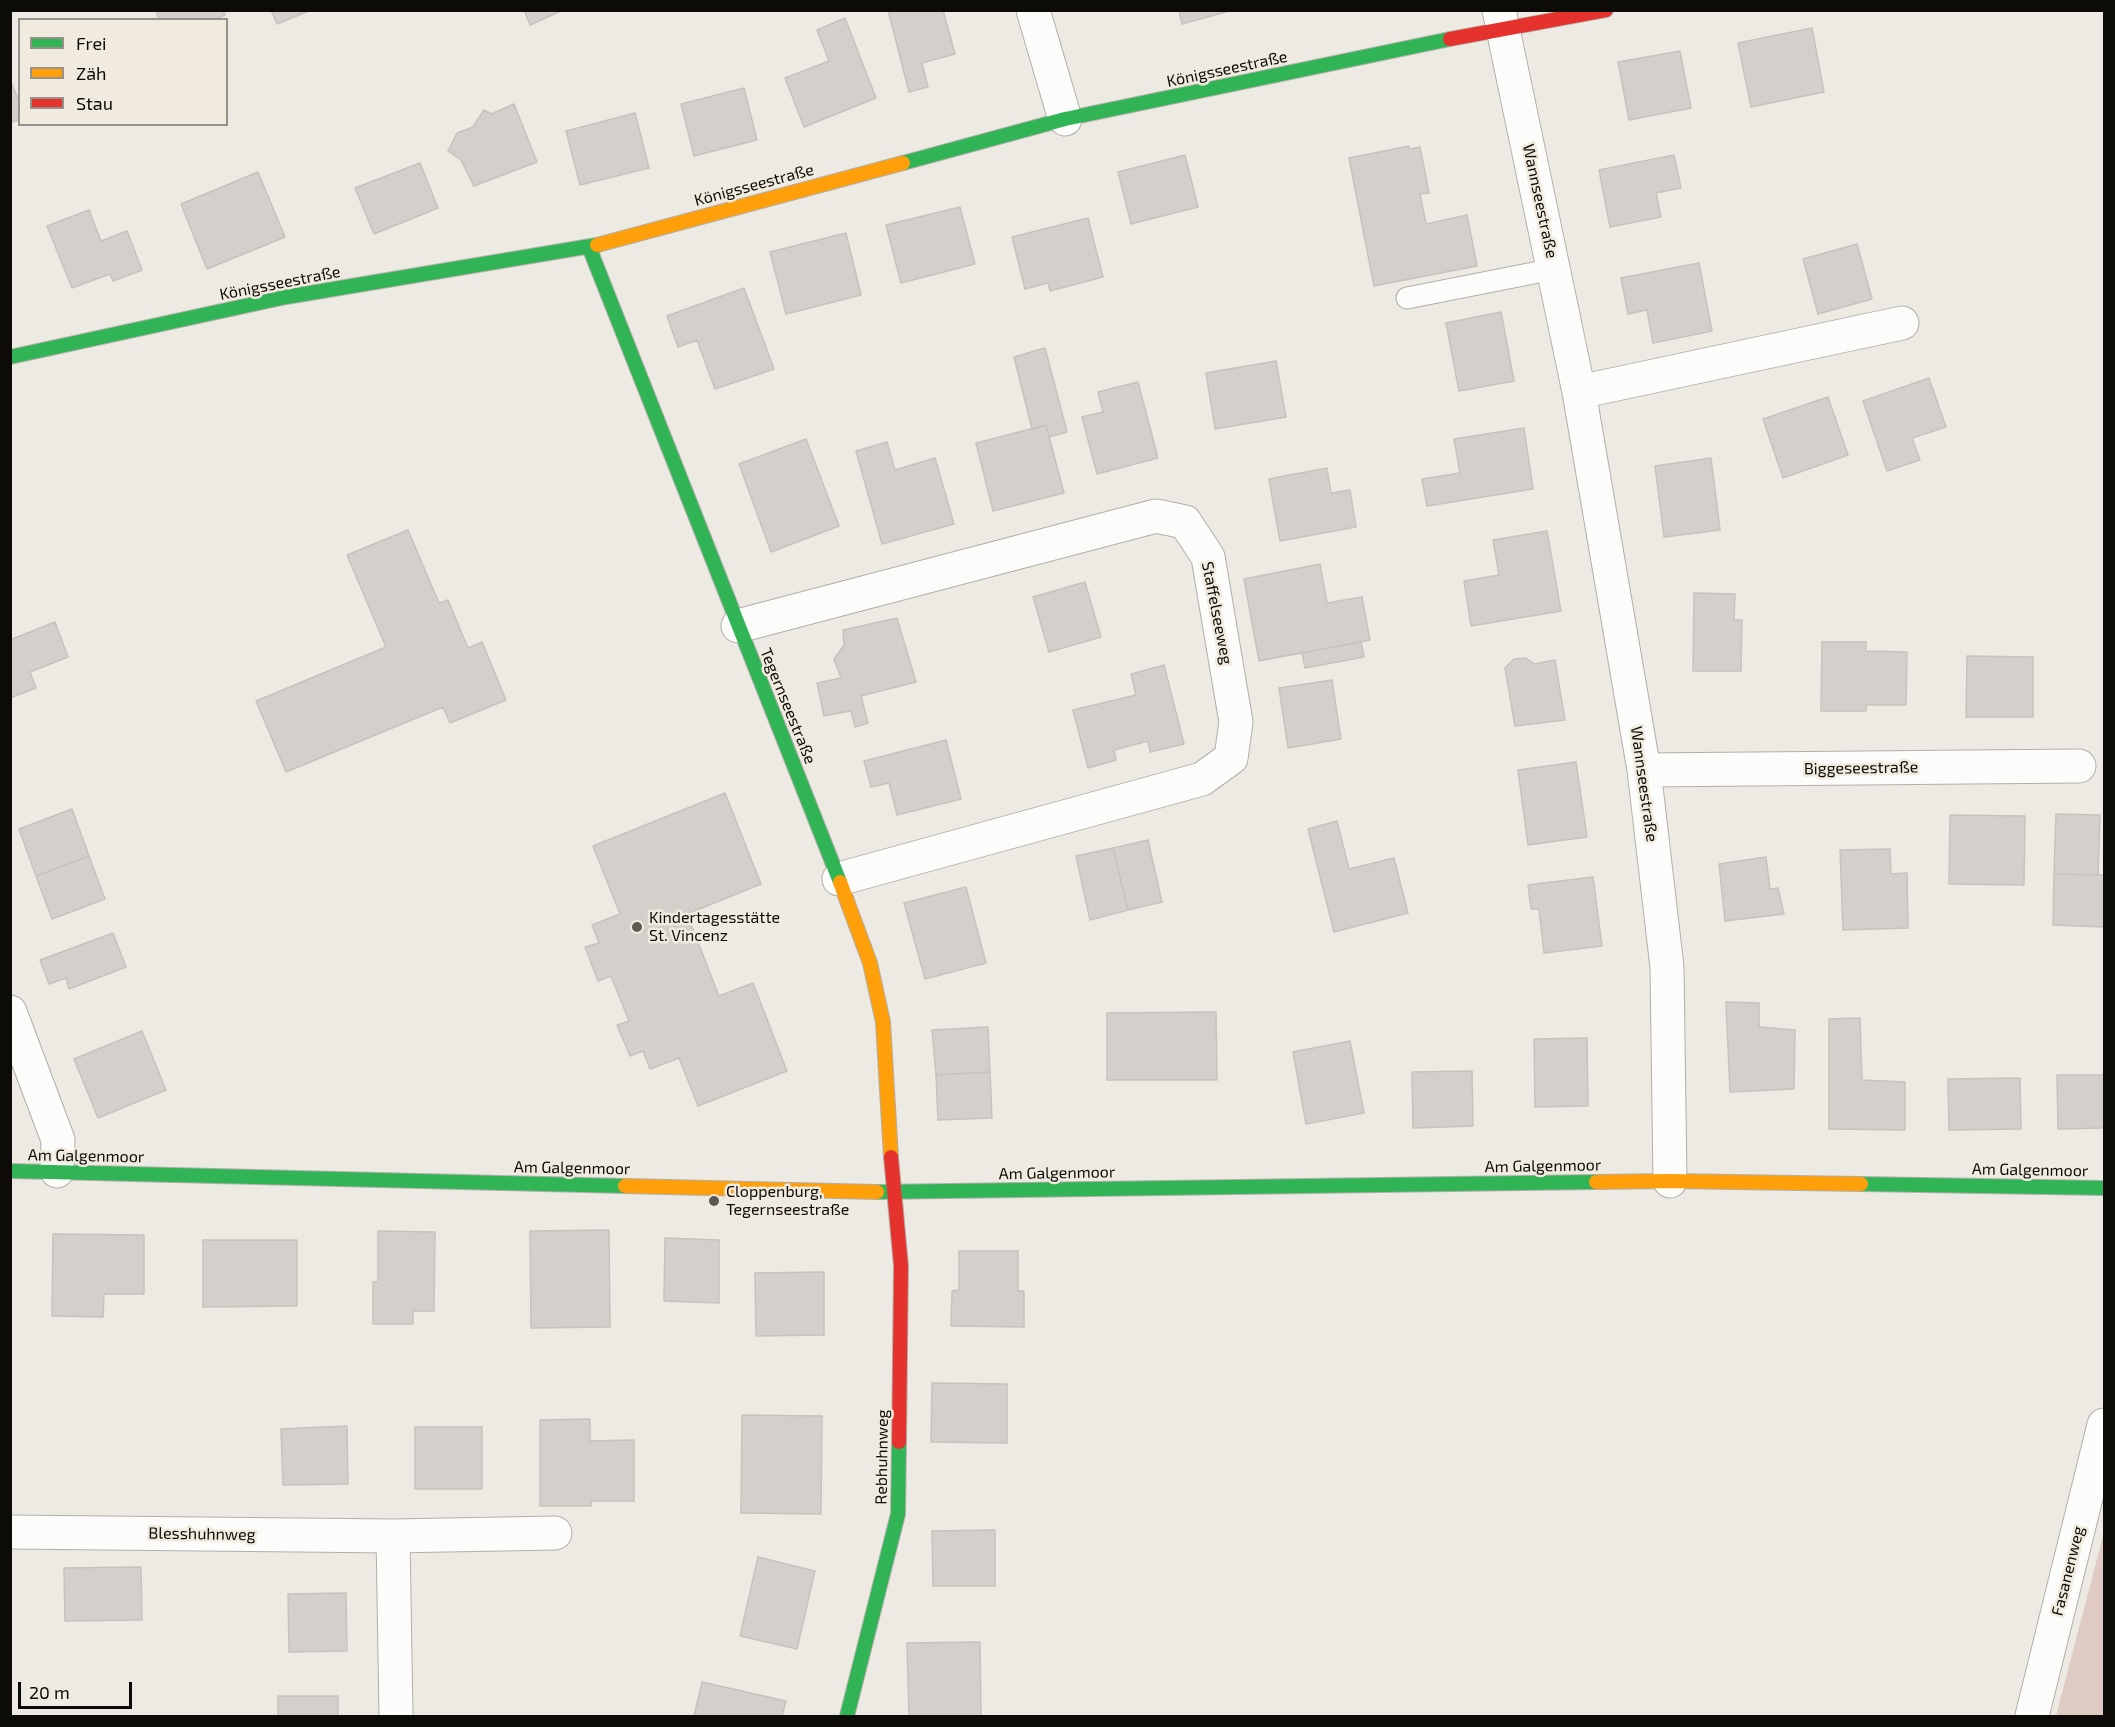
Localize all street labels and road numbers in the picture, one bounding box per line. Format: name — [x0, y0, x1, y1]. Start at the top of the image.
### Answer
street label: Königsseestraße — [1165, 47, 1289, 91]
street label: Wannseestraße — [1519, 142, 1561, 260]
street label: Königsseestraße — [692, 160, 816, 210]
street label: Königsseestraße — [218, 262, 342, 304]
street label: Staffelseeweg — [1198, 560, 1236, 666]
street label: Tegernseestraße — [756, 645, 820, 767]
street label: Wannseestraße — [1626, 725, 1662, 843]
street label: Biggeseestraße — [1804, 757, 1918, 779]
street label: Am Galgenmoor — [28, 1145, 144, 1167]
street label: Am Galgenmoor — [1485, 1155, 1601, 1177]
street label: Am Galgenmoor — [514, 1157, 630, 1179]
street label: Am Galgenmoor — [1972, 1159, 2088, 1181]
street label: Am Galgenmoor — [999, 1162, 1115, 1184]
street label: Rebhuhnweg — [872, 1409, 892, 1505]
street label: Blesshuhnweg — [148, 1523, 256, 1545]
street label: Fasanenweg — [2048, 1524, 2088, 1618]

